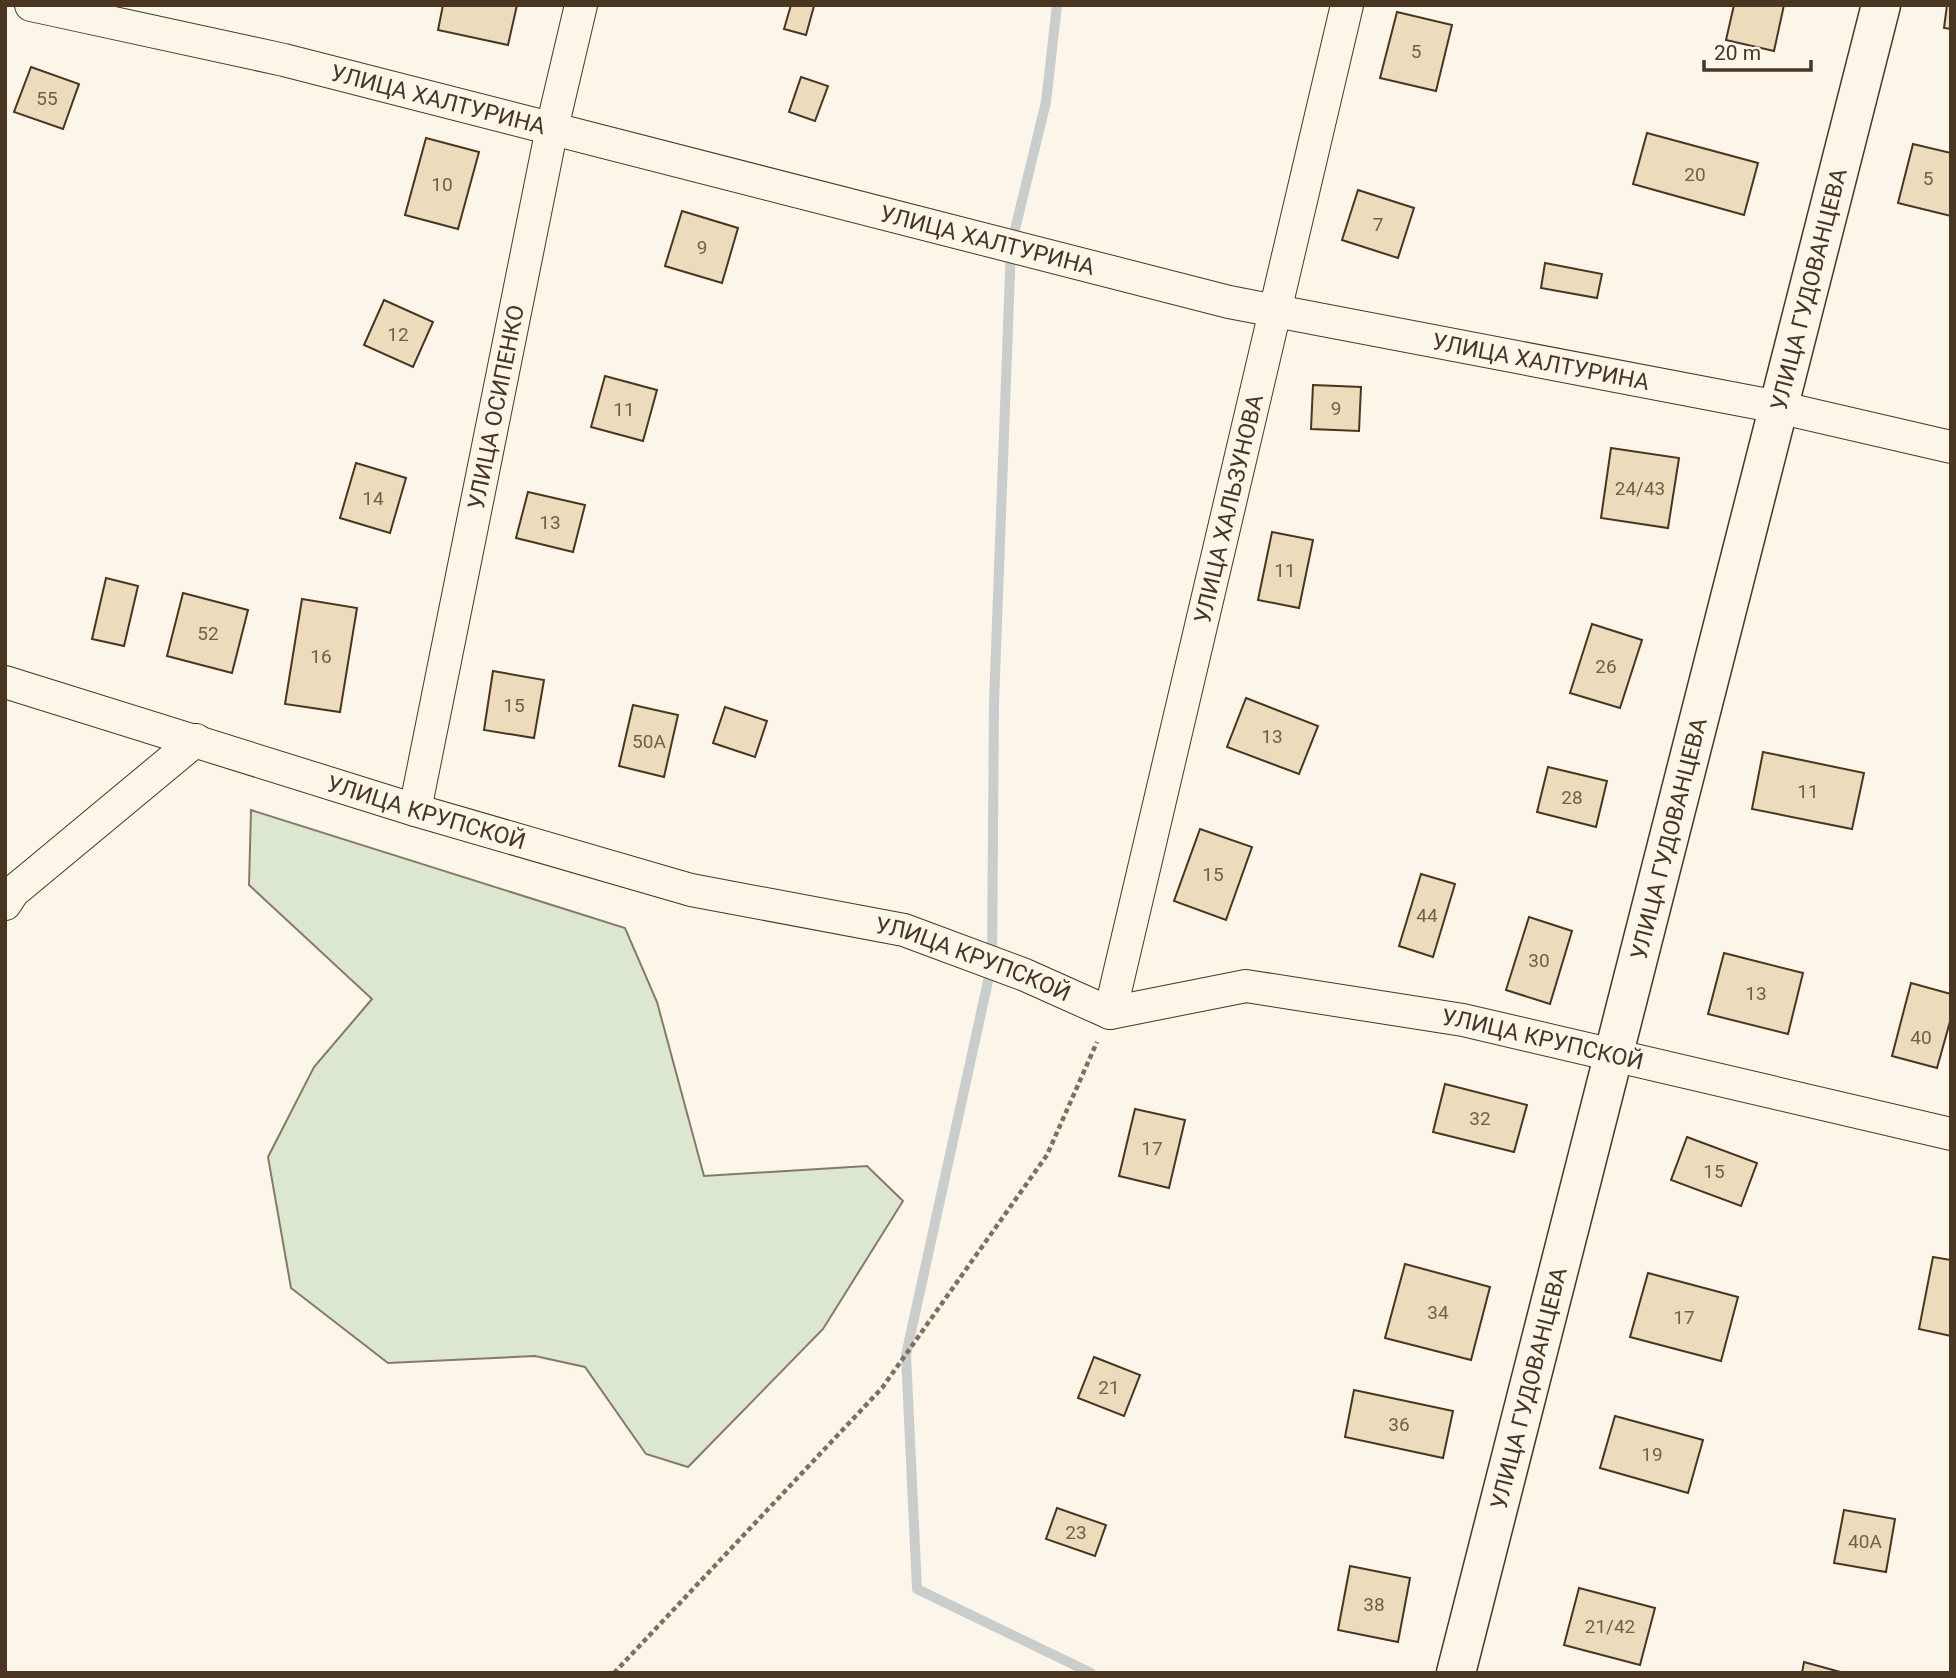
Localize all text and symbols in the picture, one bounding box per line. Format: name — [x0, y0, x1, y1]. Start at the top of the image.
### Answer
scale bar — [1704, 28, 1811, 72]
house number: 5 — [1411, 40, 1421, 63]
text: 20 m — [1714, 41, 1761, 65]
street label: УЛИЦА ХАЛТУРИНА — [328, 59, 548, 140]
house number: 55 — [36, 87, 58, 110]
house number: 20 — [1684, 163, 1706, 186]
street label: УЛИЦА ГУДОВАНЦЕВА — [1765, 165, 1852, 413]
house number: 5 — [1923, 167, 1933, 190]
house number: 10 — [431, 173, 453, 196]
street label: УЛИЦА ХАЛТУРИНА — [877, 200, 1098, 281]
house number: 7 — [1373, 213, 1383, 236]
house number: 9 — [697, 236, 707, 259]
street label: УЛИЦА ОСИПЕНКО — [462, 303, 530, 512]
house number: 12 — [387, 323, 409, 346]
street label: УЛИЦА ХАЛТУРИНА — [1430, 328, 1652, 396]
street label: УЛИЦА ХАЛЬЗУНОВА — [1189, 392, 1269, 626]
house number: 9 — [1331, 397, 1341, 420]
house number: 11 — [613, 398, 635, 421]
house number: 24/43 — [1615, 477, 1665, 500]
house number: 14 — [362, 487, 384, 510]
house number: 13 — [539, 511, 561, 534]
house number: 11 — [1274, 559, 1296, 582]
house number: 52 — [197, 622, 219, 645]
house number: 16 — [310, 645, 332, 668]
house number: 26 — [1595, 655, 1617, 678]
house number: 15 — [503, 694, 525, 717]
street label: УЛИЦА ГУДОВАНЦЕВА — [1625, 715, 1712, 962]
house number: 13 — [1261, 725, 1283, 748]
house number: 50А — [632, 730, 666, 753]
street label: УЛИЦА КРУПСКОЙ — [324, 770, 529, 855]
house number: 11 — [1797, 780, 1819, 803]
house number: 28 — [1561, 786, 1583, 809]
house number: 15 — [1202, 863, 1224, 886]
house number: 44 — [1416, 904, 1438, 927]
street label: УЛИЦА КРУПСКОЙ — [873, 911, 1075, 1007]
house number: 30 — [1528, 949, 1550, 972]
house number: 13 — [1745, 982, 1767, 1005]
street label: УЛИЦА КРУПСКОЙ — [1440, 1003, 1646, 1075]
house number: 40 — [1910, 1026, 1932, 1049]
house number: 32 — [1469, 1107, 1491, 1130]
house number: 17 — [1141, 1137, 1163, 1160]
house number: 15 — [1703, 1160, 1725, 1183]
street label: УЛИЦА ГУДОВАНЦЕВА — [1485, 1264, 1572, 1512]
house number: 34 — [1427, 1301, 1449, 1324]
house number: 17 — [1673, 1306, 1695, 1329]
house number: 21 — [1098, 1376, 1120, 1399]
house number: 36 — [1388, 1413, 1410, 1436]
house number: 19 — [1641, 1443, 1663, 1466]
house number: 23 — [1065, 1521, 1087, 1544]
house number: 40А — [1848, 1530, 1882, 1553]
house number: 38 — [1363, 1593, 1385, 1616]
house number: 21/42 — [1585, 1615, 1635, 1638]

